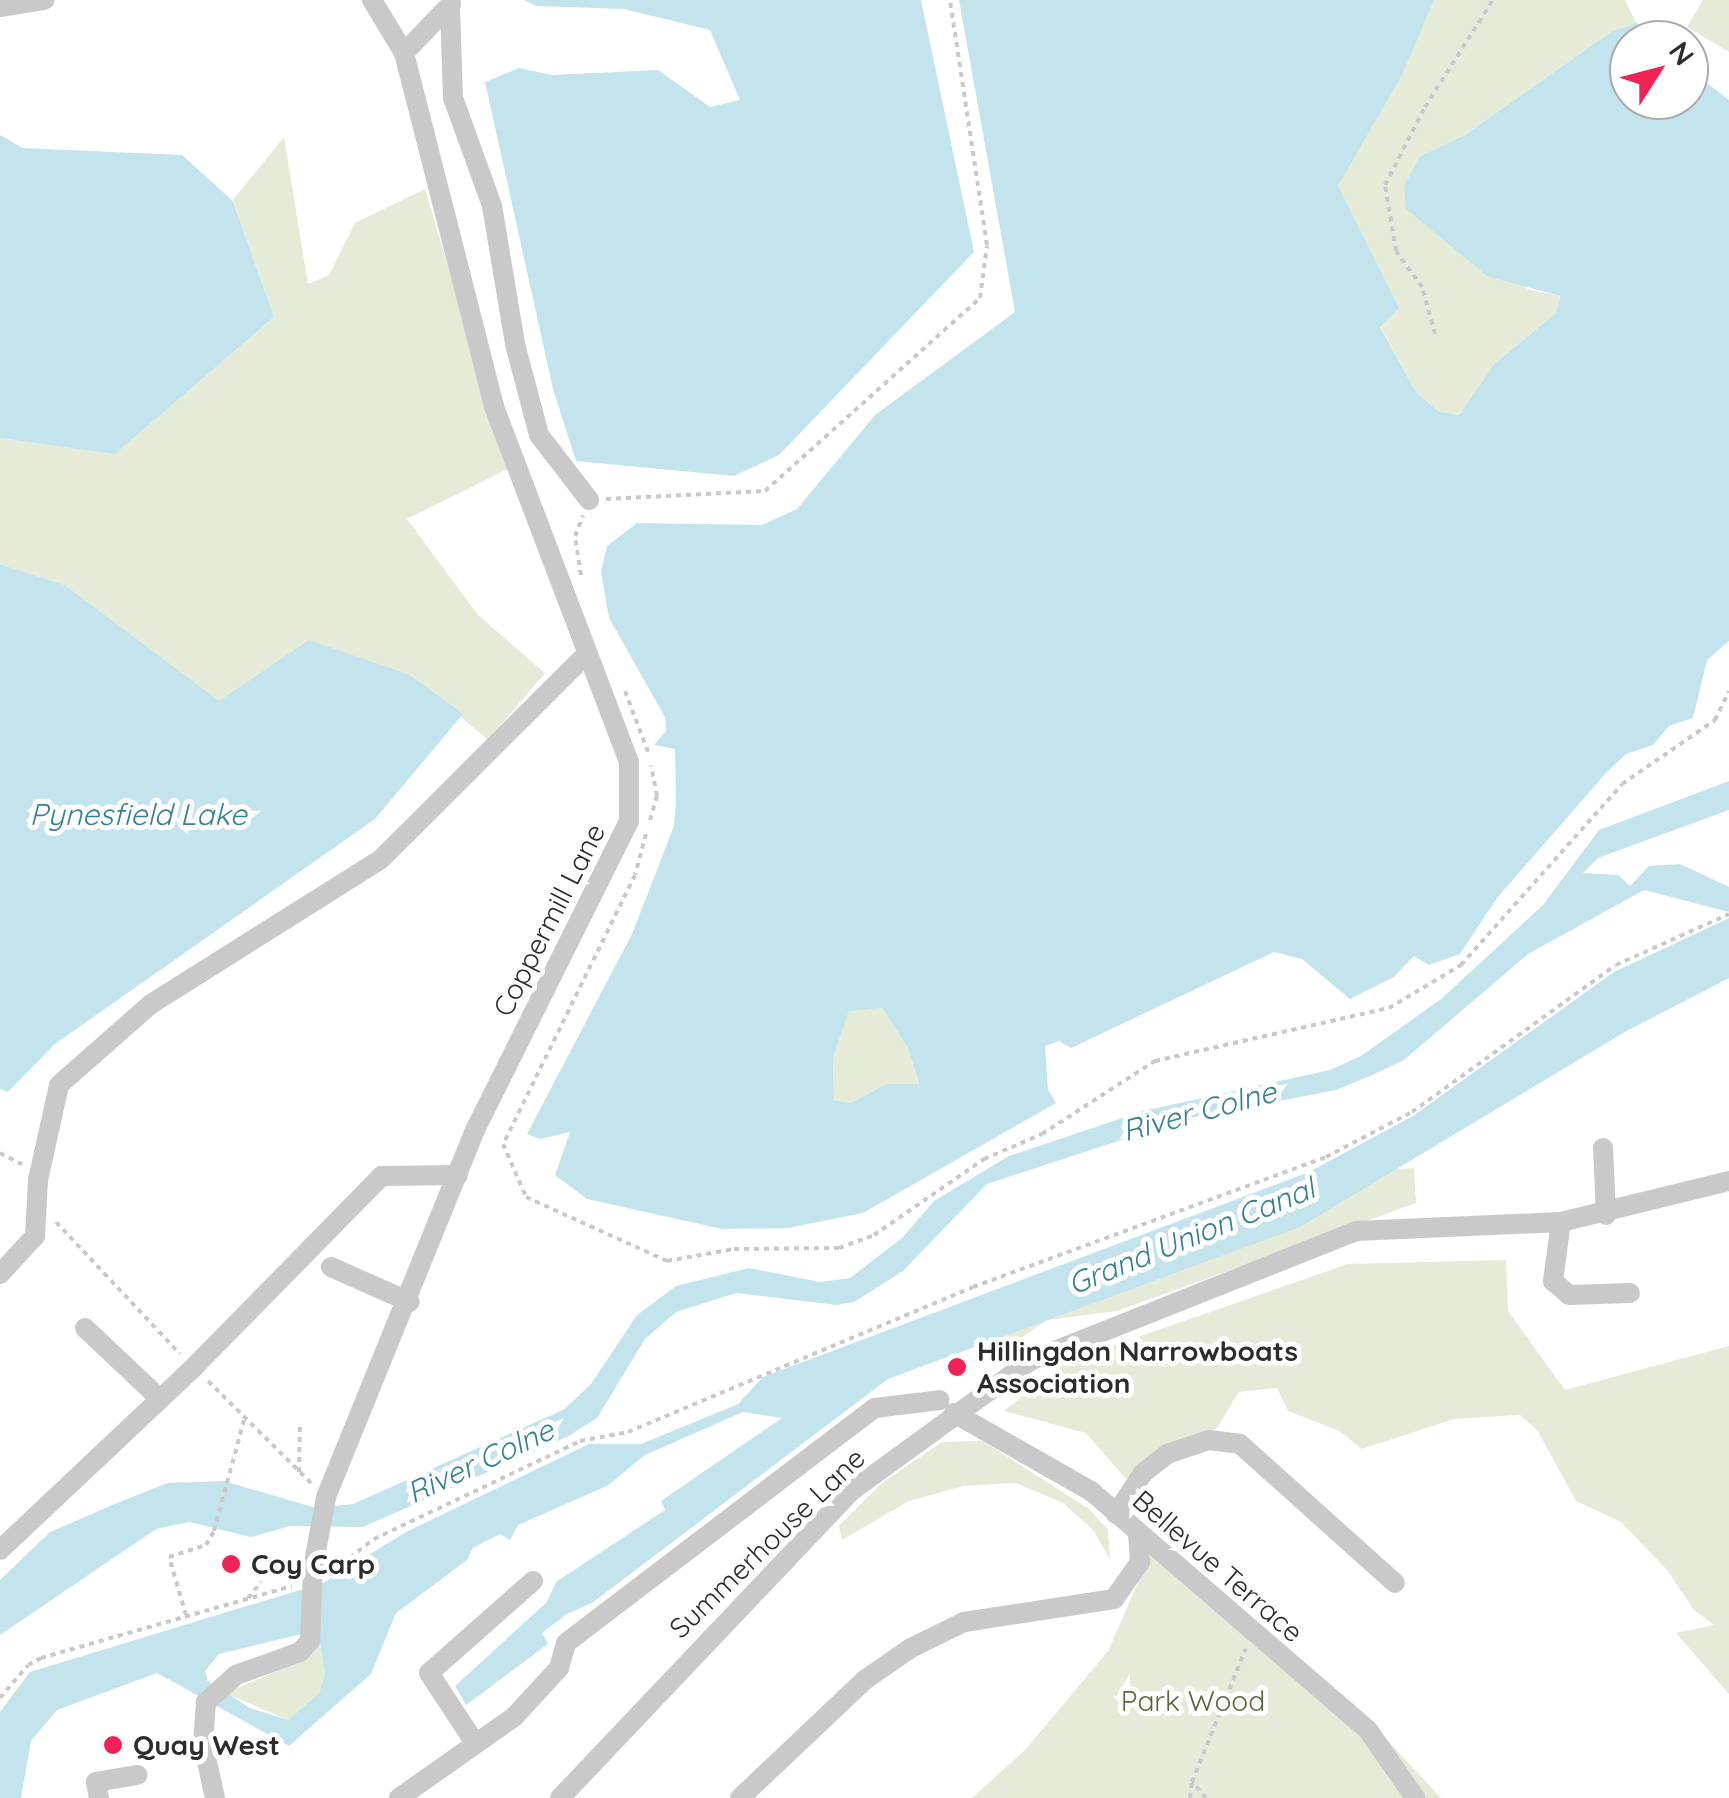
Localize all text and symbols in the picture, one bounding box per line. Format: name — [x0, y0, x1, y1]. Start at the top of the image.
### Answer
north arrow — [1609, 20, 1709, 120]
text: N — [1662, 35, 1702, 72]
water label: Pynesfield Lake — [29, 796, 247, 832]
street label: Coppermill Lane — [486, 818, 612, 1022]
water label: River Colne — [1118, 1073, 1280, 1149]
water label: Grand Union Canal — [1062, 1170, 1320, 1302]
place label: Hillingdon Narrowboats Association — [977, 1334, 1298, 1400]
marker: Hillingdon Narrowboats Association — [946, 1356, 968, 1378]
water label: River Colne — [401, 1411, 559, 1511]
street label: Summerhouse Lane — [662, 1441, 872, 1645]
street label: Bellevue Terrace — [1126, 1483, 1310, 1649]
place label: Coy Carp — [251, 1547, 375, 1581]
marker: Coy Carp — [220, 1553, 242, 1575]
park label: Park Wood — [1121, 1684, 1265, 1718]
place label: Quay West — [133, 1728, 280, 1762]
marker: Quay West — [102, 1734, 124, 1756]

